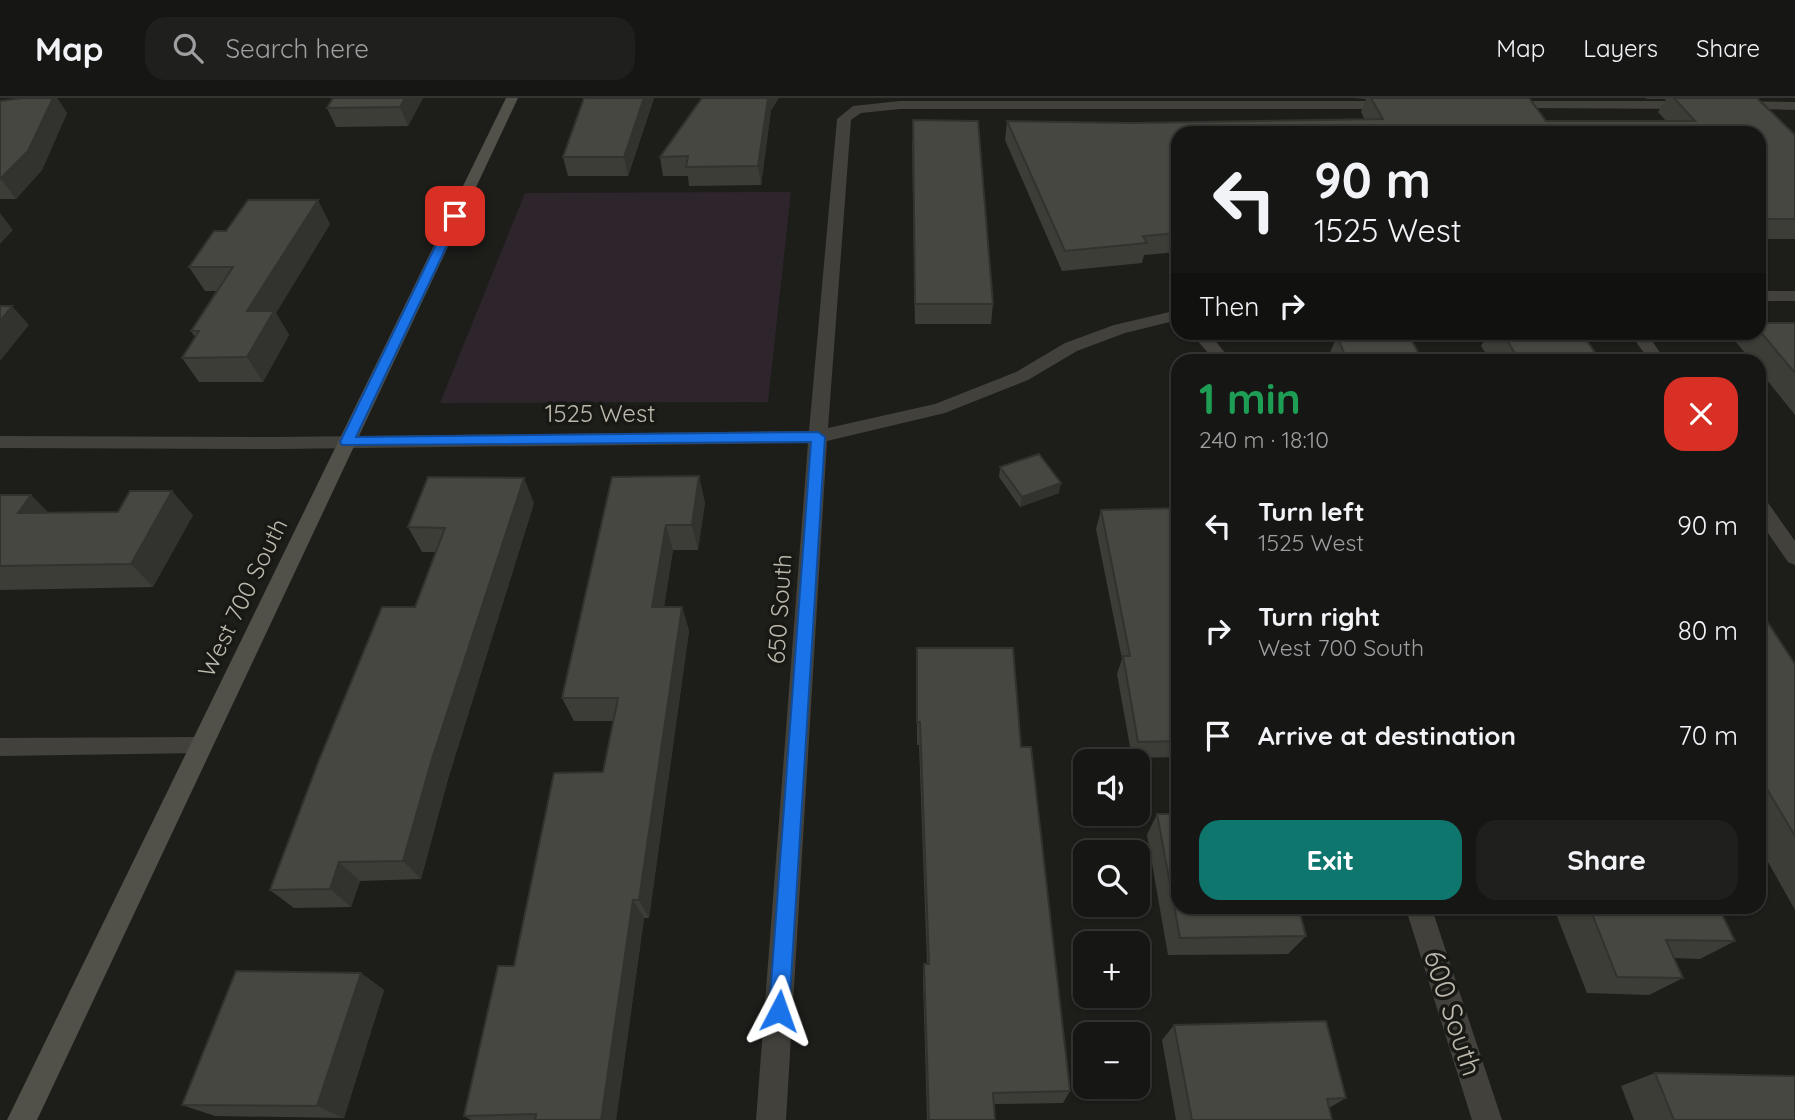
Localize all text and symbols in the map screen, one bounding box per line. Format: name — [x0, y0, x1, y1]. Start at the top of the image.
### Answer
search box — [145, 17, 635, 80]
text: Map — [35, 28, 103, 69]
icon: search — [169, 29, 207, 67]
text: Search here — [225, 32, 369, 65]
text: Map — [1496, 33, 1545, 63]
text: Layers — [1583, 33, 1658, 63]
text: Share — [1696, 33, 1760, 63]
text: 90 m — [1314, 149, 1431, 210]
icon: left — [1199, 154, 1290, 245]
pin — [425, 186, 485, 246]
icon: arrive — [436, 197, 474, 235]
text: 1525 West — [1314, 210, 1462, 250]
icon: right — [1273, 287, 1311, 325]
text: Then — [1199, 290, 1259, 323]
text: 1 min — [1199, 372, 1301, 425]
button: close — [1664, 377, 1738, 451]
street label: 1525 West — [545, 398, 655, 428]
text: 240 m · 18:10 — [1199, 425, 1329, 454]
text: Turn left — [1258, 495, 1365, 528]
icon: left — [1199, 507, 1237, 545]
text: 90 m — [1677, 509, 1738, 542]
street label: West 700 South — [191, 513, 294, 682]
text: 1525 West — [1258, 528, 1364, 557]
street label: 650 South — [760, 553, 798, 665]
text: Turn right — [1258, 600, 1380, 633]
icon: right — [1199, 612, 1237, 650]
text: 80 m — [1678, 614, 1738, 647]
text: West 700 South — [1258, 633, 1424, 662]
icon: arrive — [1199, 717, 1237, 755]
text: Arrive at destination — [1258, 719, 1516, 752]
text: 70 m — [1678, 719, 1738, 752]
map controls — [1073, 749, 1150, 1099]
button: sound — [1073, 749, 1150, 826]
button: Exit — [1199, 820, 1462, 900]
button: Share — [1476, 820, 1738, 900]
button: search — [1073, 840, 1150, 917]
button: + — [1073, 931, 1150, 1008]
street label: 600 South — [1417, 946, 1490, 1080]
position arrow — [742, 974, 816, 1048]
button: − — [1073, 1022, 1150, 1099]

